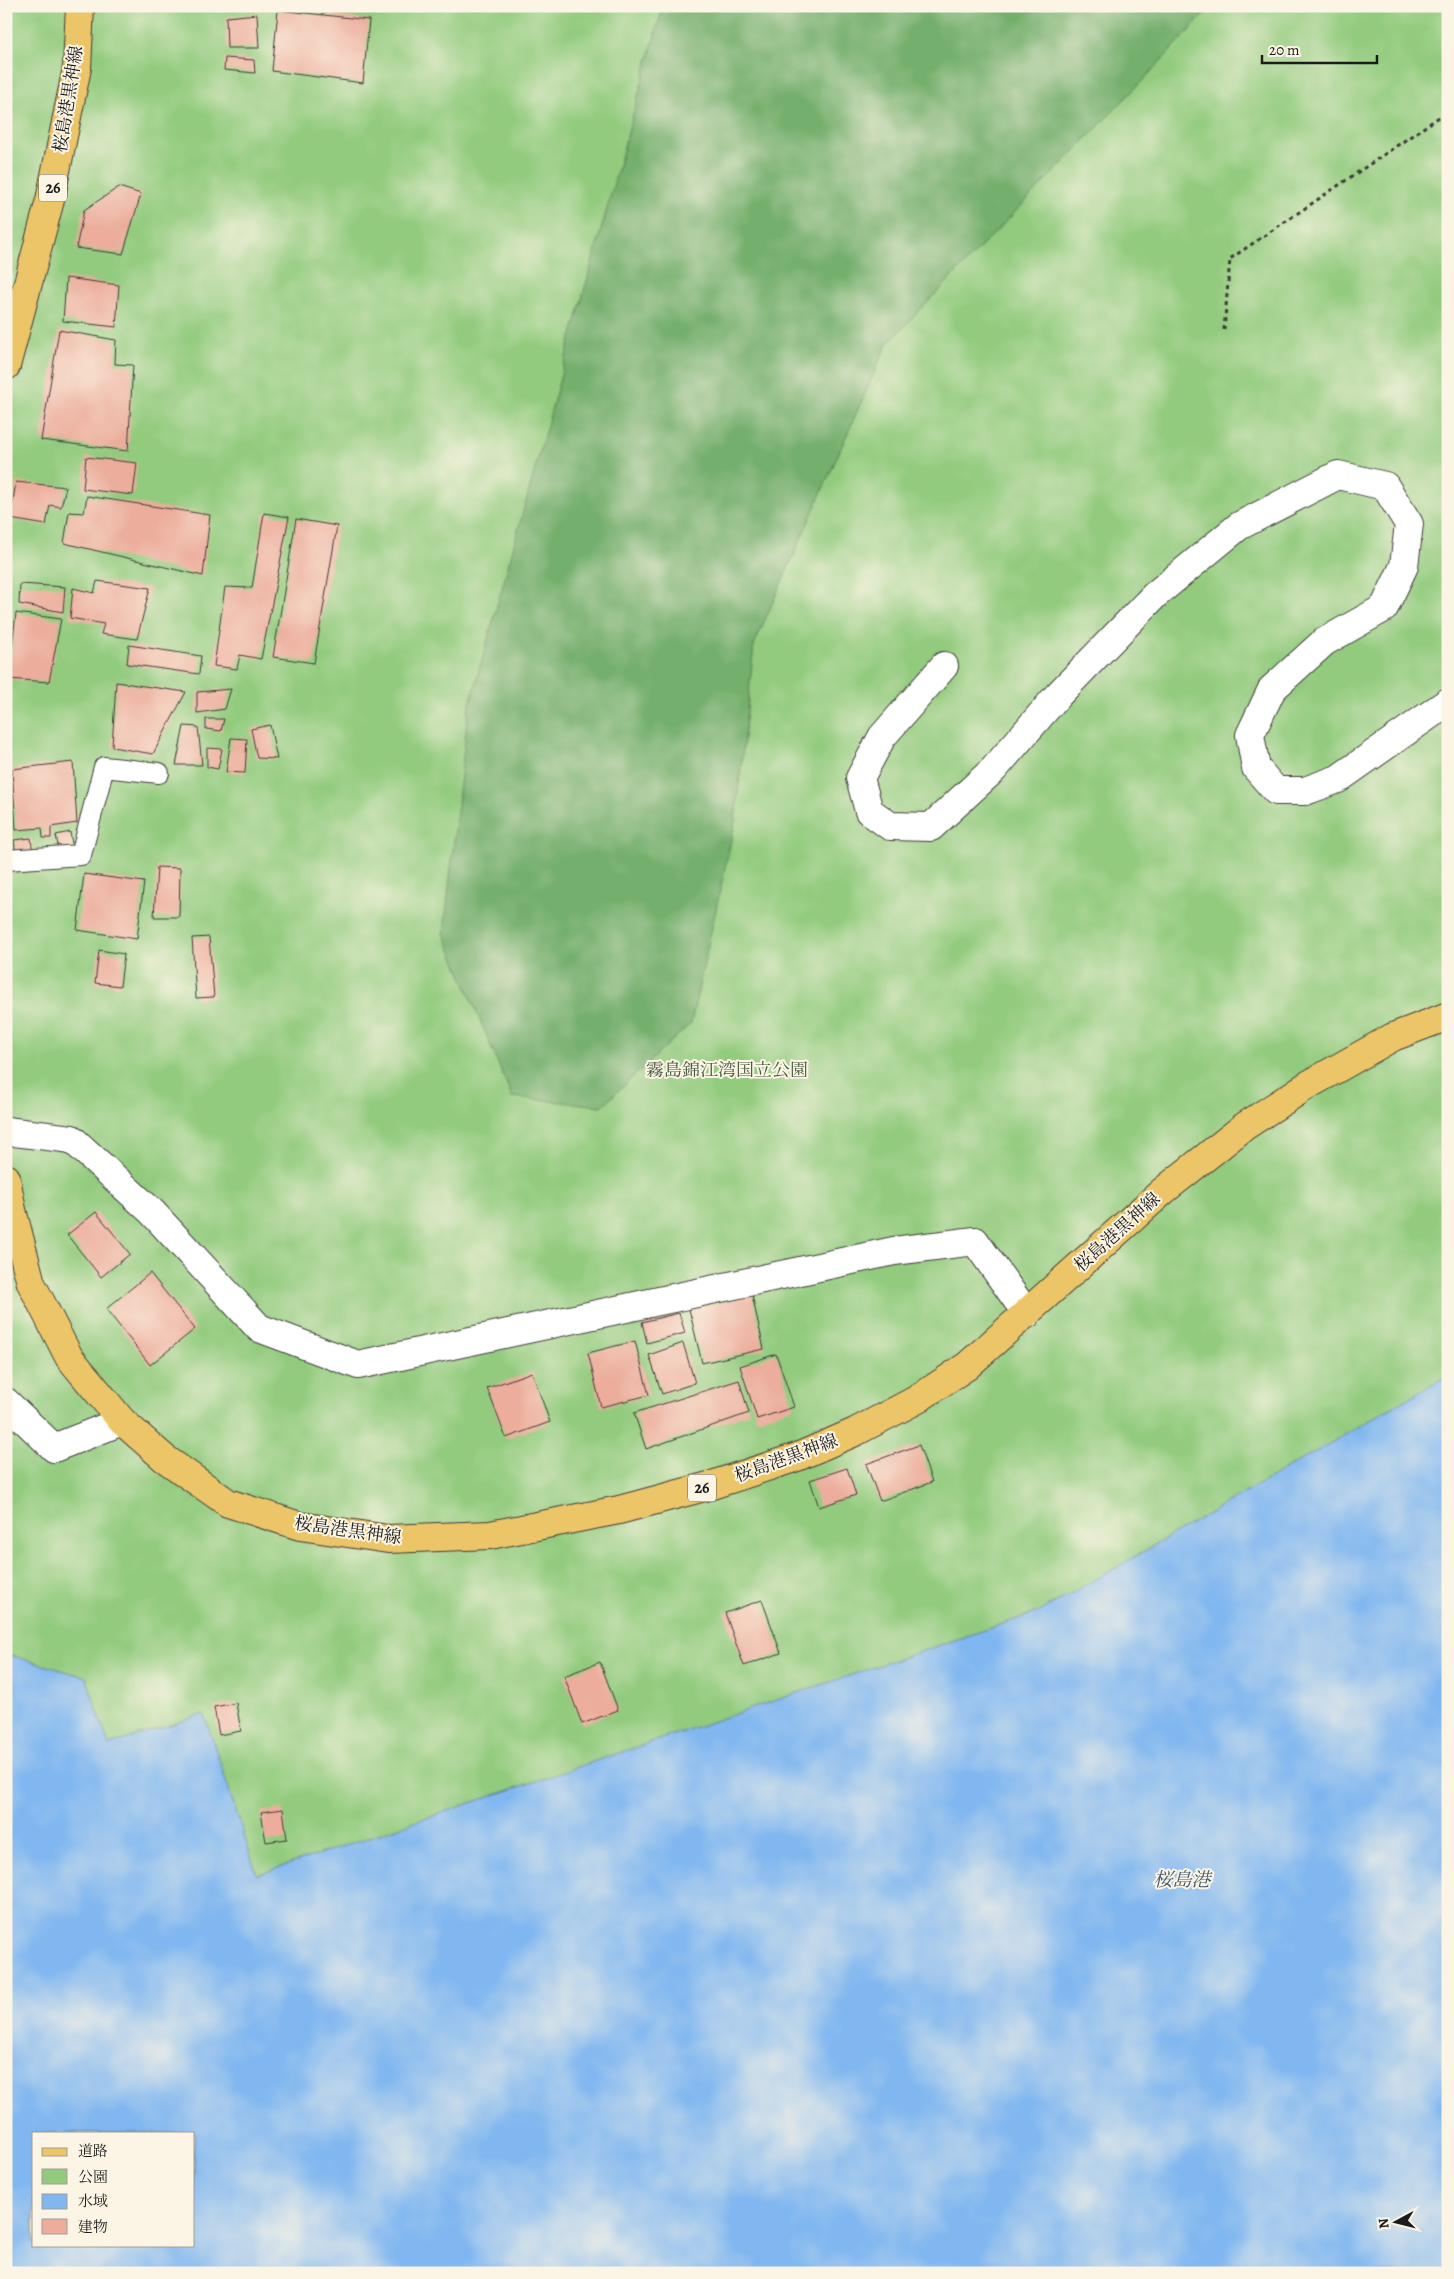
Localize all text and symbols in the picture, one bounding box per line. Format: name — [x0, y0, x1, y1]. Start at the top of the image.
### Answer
scale bar — [1262, 32, 1376, 64]
text: 20 m — [1269, 40, 1300, 60]
street label: 桜島港黒神線 — [48, 44, 88, 154]
road number: 26 — [39, 174, 67, 202]
park label: 霧島錦江湾国立公園 — [646, 1058, 808, 1082]
street label: 桜島港黒神線 — [1069, 1187, 1165, 1277]
street label: 桜島港黒神線 — [731, 1428, 841, 1488]
road number: 26 — [688, 1475, 716, 1502]
street label: 桜島港黒神線 — [293, 1511, 403, 1549]
water label: 桜島港 — [1153, 1867, 1213, 1893]
legend — [32, 2132, 195, 2246]
text: 道路 — [78, 2141, 108, 2161]
text: 公園 — [78, 2167, 108, 2187]
text: 水域 — [78, 2191, 108, 2211]
north arrow — [1372, 2196, 1422, 2246]
text: 建物 — [78, 2217, 108, 2237]
text: N — [1374, 2217, 1394, 2230]

